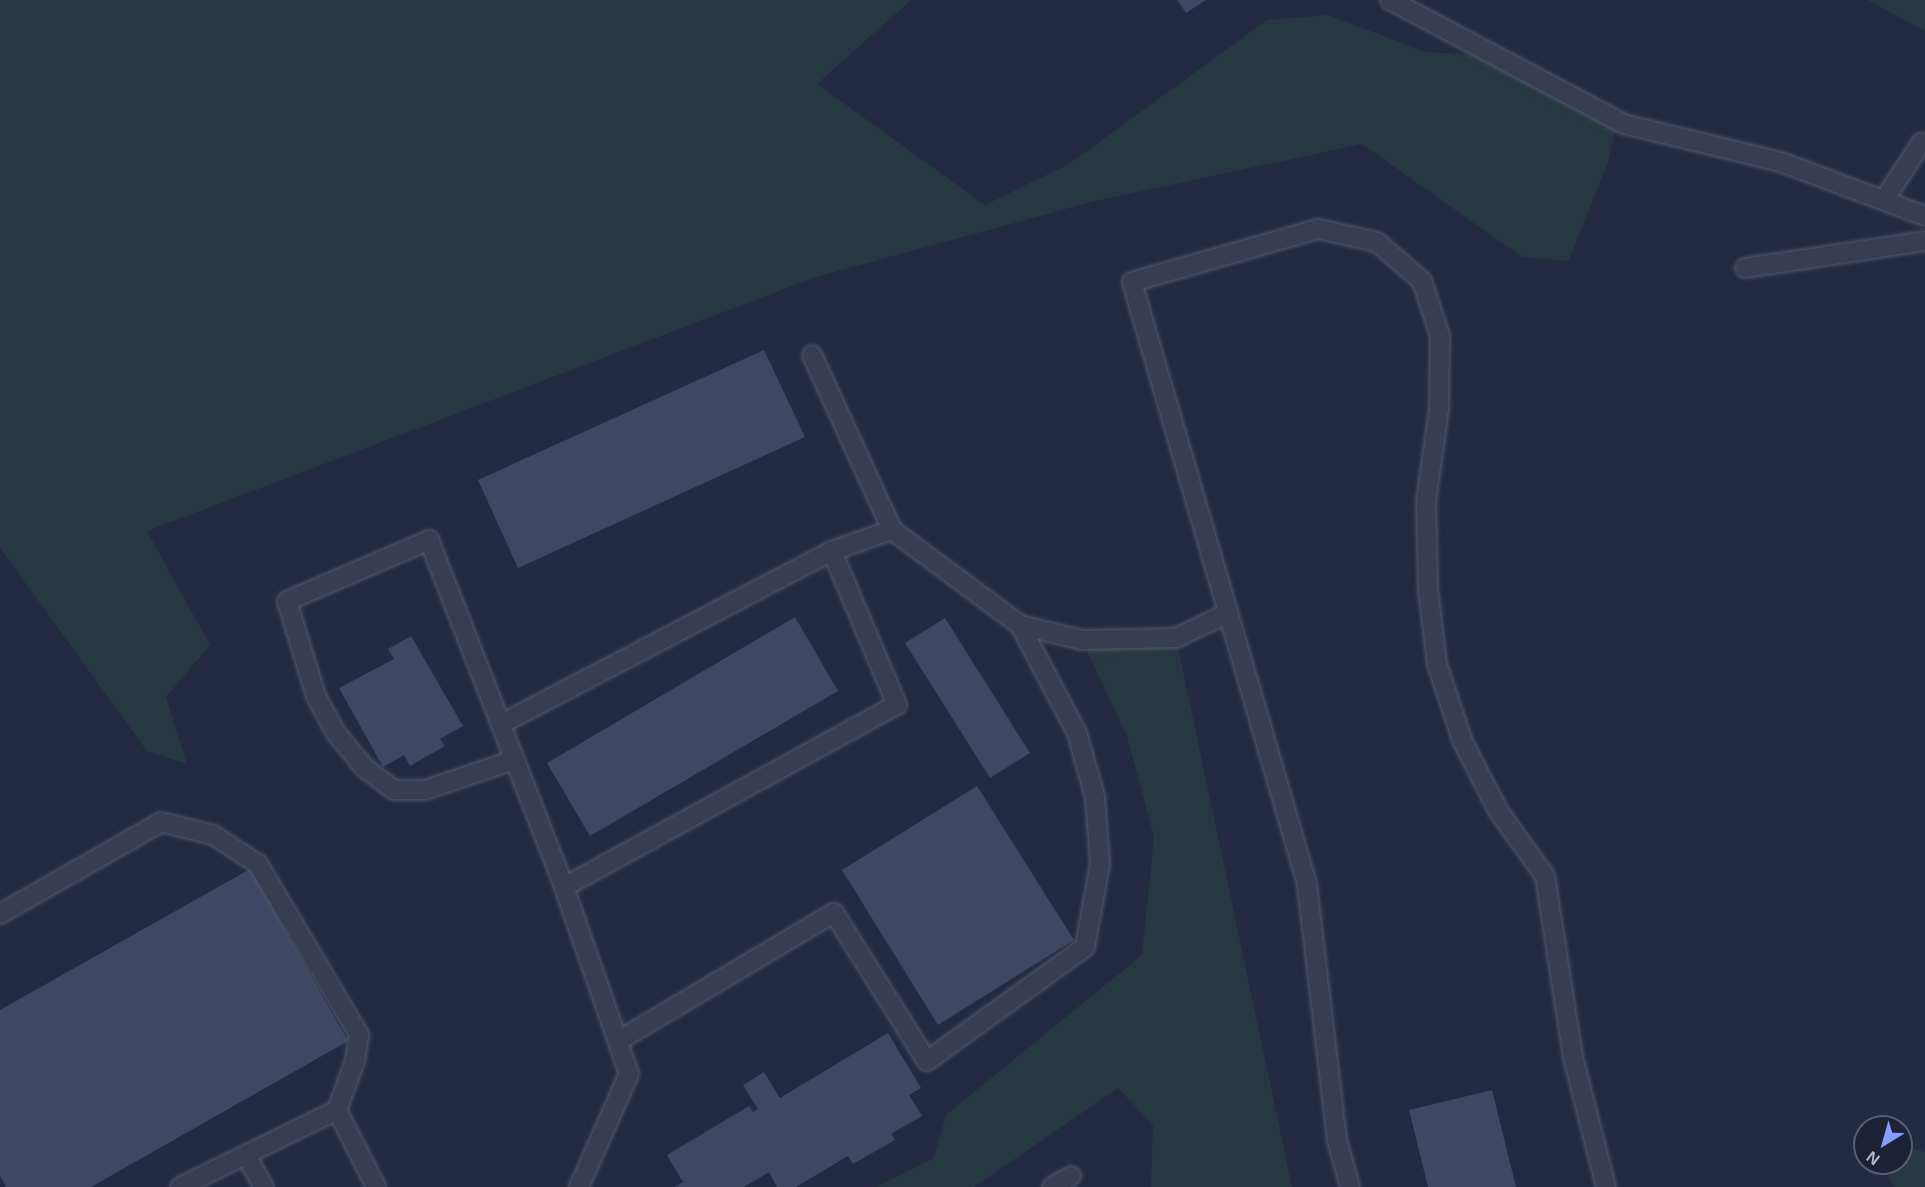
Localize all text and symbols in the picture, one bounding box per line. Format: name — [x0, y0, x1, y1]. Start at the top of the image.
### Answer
north arrow — [1853, 1115, 1913, 1175]
text: N — [1863, 1148, 1883, 1168]

